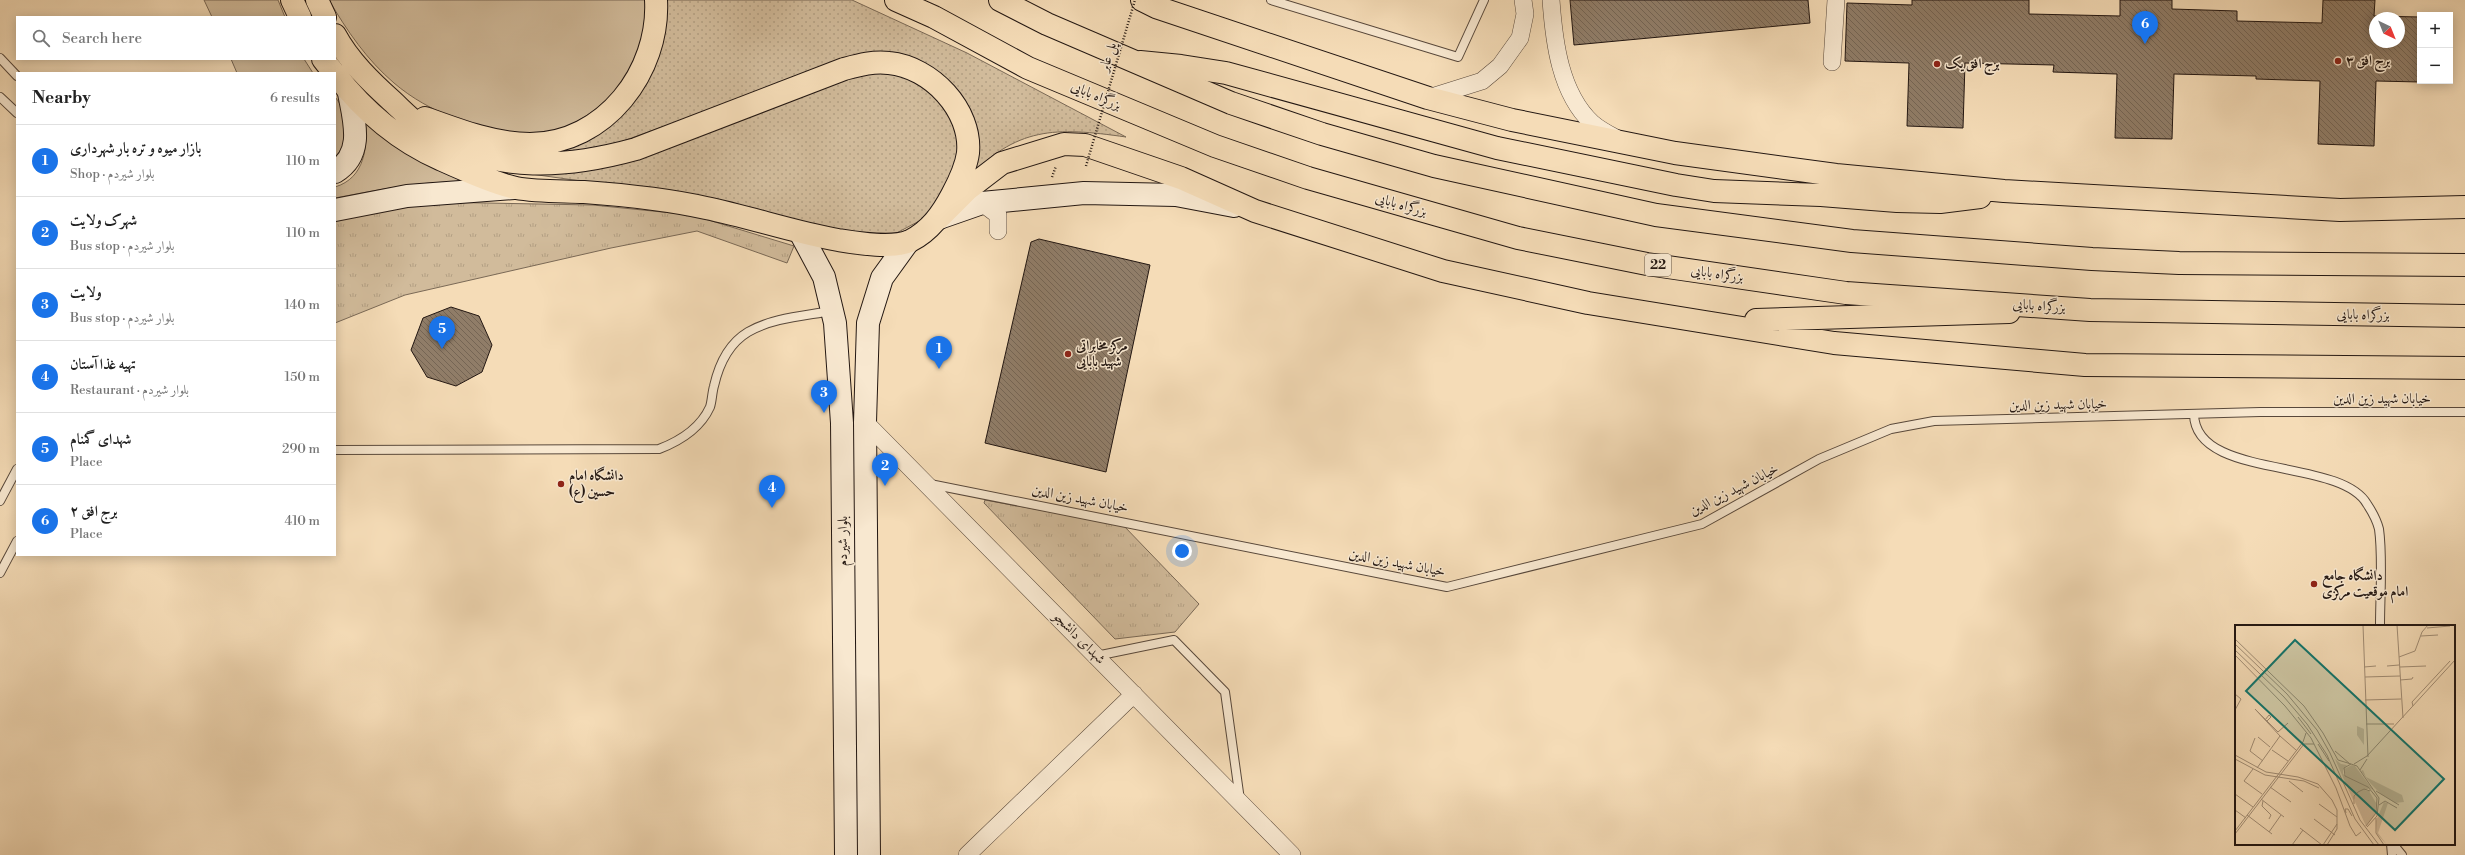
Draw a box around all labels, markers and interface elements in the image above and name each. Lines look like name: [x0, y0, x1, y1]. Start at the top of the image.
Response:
pin: 6: [2132, 11, 2158, 44]
north arrow: [2369, 12, 2405, 48]
map controls: [2417, 12, 2453, 84]
button: +: [2417, 12, 2453, 48]
search box: [16, 16, 336, 60]
icon: search: [30, 27, 52, 49]
text: Search here: [62, 29, 142, 48]
street label: پل عابر: [1094, 39, 1122, 76]
button: −: [2417, 48, 2453, 84]
place label: برج افق ۳: [2346, 52, 2391, 73]
place label: برج افق یک: [1945, 55, 2000, 76]
marker: برج افق ۳: [2333, 56, 2343, 66]
marker: برج افق یک: [1932, 59, 1942, 69]
street label: بزرگراه بابایی: [1068, 76, 1125, 115]
text: Nearby: [32, 87, 91, 109]
text: 6 results: [270, 90, 320, 106]
text: بازار میوه و تره بار شهرداری: [70, 139, 201, 158]
text: 1: [42, 153, 48, 169]
text: 110 m: [286, 153, 320, 169]
text: Shop · بلوار شیردم: [70, 166, 154, 182]
street label: بزرگراه بابایی: [1373, 188, 1430, 221]
text: شهرک ولایت: [70, 211, 137, 230]
text: 2: [41, 225, 49, 241]
text: 110 m: [286, 225, 320, 241]
text: Bus stop · بلوار شیردم: [70, 238, 174, 254]
road number: 22: [1645, 254, 1671, 276]
street label: بزرگراه بابایی: [1689, 260, 1745, 287]
text: ولایت: [70, 283, 102, 302]
street label: بزرگراه بابایی: [2012, 294, 2067, 317]
text: 3: [41, 297, 49, 313]
text: 140 m: [284, 297, 320, 313]
street label: بزرگراه بابایی: [2336, 305, 2390, 324]
text: Bus stop · بلوار شیردم: [70, 310, 174, 326]
pin: 5: [429, 316, 455, 349]
pin: 1: [926, 336, 952, 369]
place label: مرکز مخابراتی شهید بابایی: [1075, 337, 1128, 371]
marker: مرکز مخابراتی شهید بابایی: [1063, 349, 1073, 359]
text: تهیه غذا آستان: [70, 355, 136, 374]
text: 4: [41, 369, 49, 385]
text: 150 m: [285, 369, 320, 385]
pin: 3: [811, 380, 837, 413]
text: Restaurant · بلوار شیردم: [70, 382, 189, 398]
street label: خیابان شهید زین الدین: [2333, 390, 2431, 408]
street label: خیابان شهید زین الدین: [2009, 395, 2107, 415]
text: شهدای گمنام: [70, 430, 131, 449]
text: 5: [41, 441, 49, 457]
text: 290 m: [282, 441, 320, 457]
pin: 2: [872, 453, 898, 486]
text: Place: [70, 454, 102, 470]
street label: خیابان شهید زین الدین: [1686, 460, 1782, 520]
place label: دانشگاه امام حسین (ع): [569, 466, 624, 503]
pin: 4: [759, 475, 785, 508]
marker: دانشگاه امام حسین (ع): [556, 479, 566, 489]
street label: خیابان شهید زین الدین: [1030, 481, 1130, 517]
text: برج افق ۲: [70, 502, 118, 521]
text: 6: [41, 513, 49, 529]
text: 410 m: [284, 513, 320, 529]
street label: بلوار شیردم: [834, 515, 855, 566]
text: Place: [70, 526, 102, 542]
your location: [1172, 541, 1192, 561]
street label: خیابان شهید زین الدین: [1347, 545, 1447, 581]
place label: دانشگاه جامع امام موقعیت مرکزی: [2322, 566, 2408, 604]
marker: دانشگاه جامع امام موقعیت مرکزی: [2309, 579, 2319, 589]
street label: شهدای دانشجو: [1047, 606, 1109, 668]
inset map: [2235, 625, 2455, 845]

